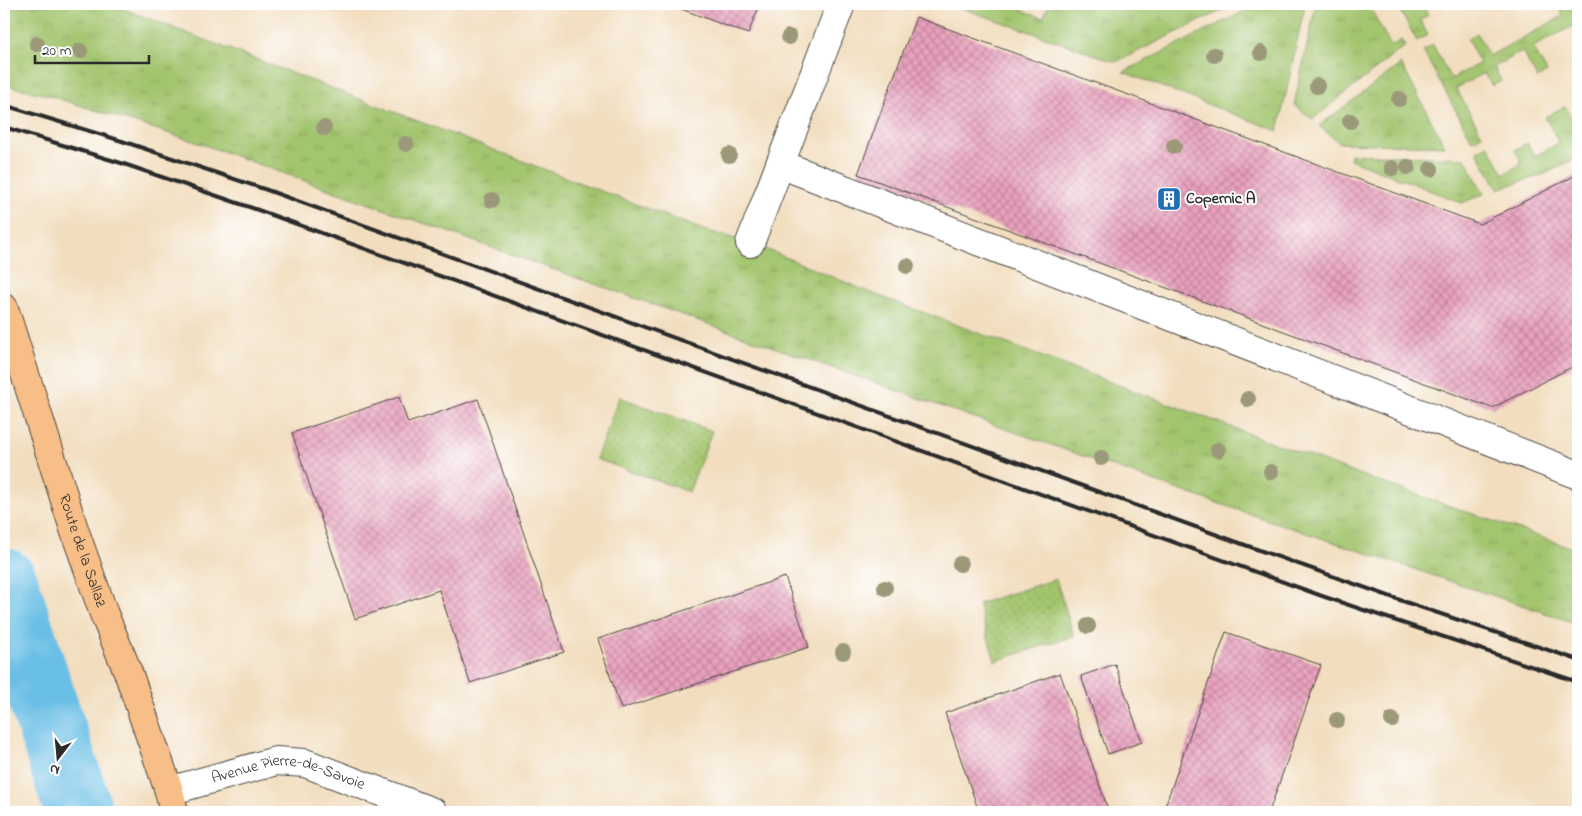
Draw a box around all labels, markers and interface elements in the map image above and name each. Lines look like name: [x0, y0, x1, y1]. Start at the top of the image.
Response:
scale bar: [35, 32, 149, 64]
text: 20 m: [42, 40, 72, 62]
building icon: Copernic A: [1156, 186, 1182, 212]
place label: Copernic A: [1186, 187, 1256, 211]
street label: Route de la Sallaz: [52, 491, 113, 611]
north arrow: [32, 734, 82, 784]
street label: Avenue Pierre-de-Savoie: [209, 749, 369, 797]
text: N: [47, 758, 62, 780]

